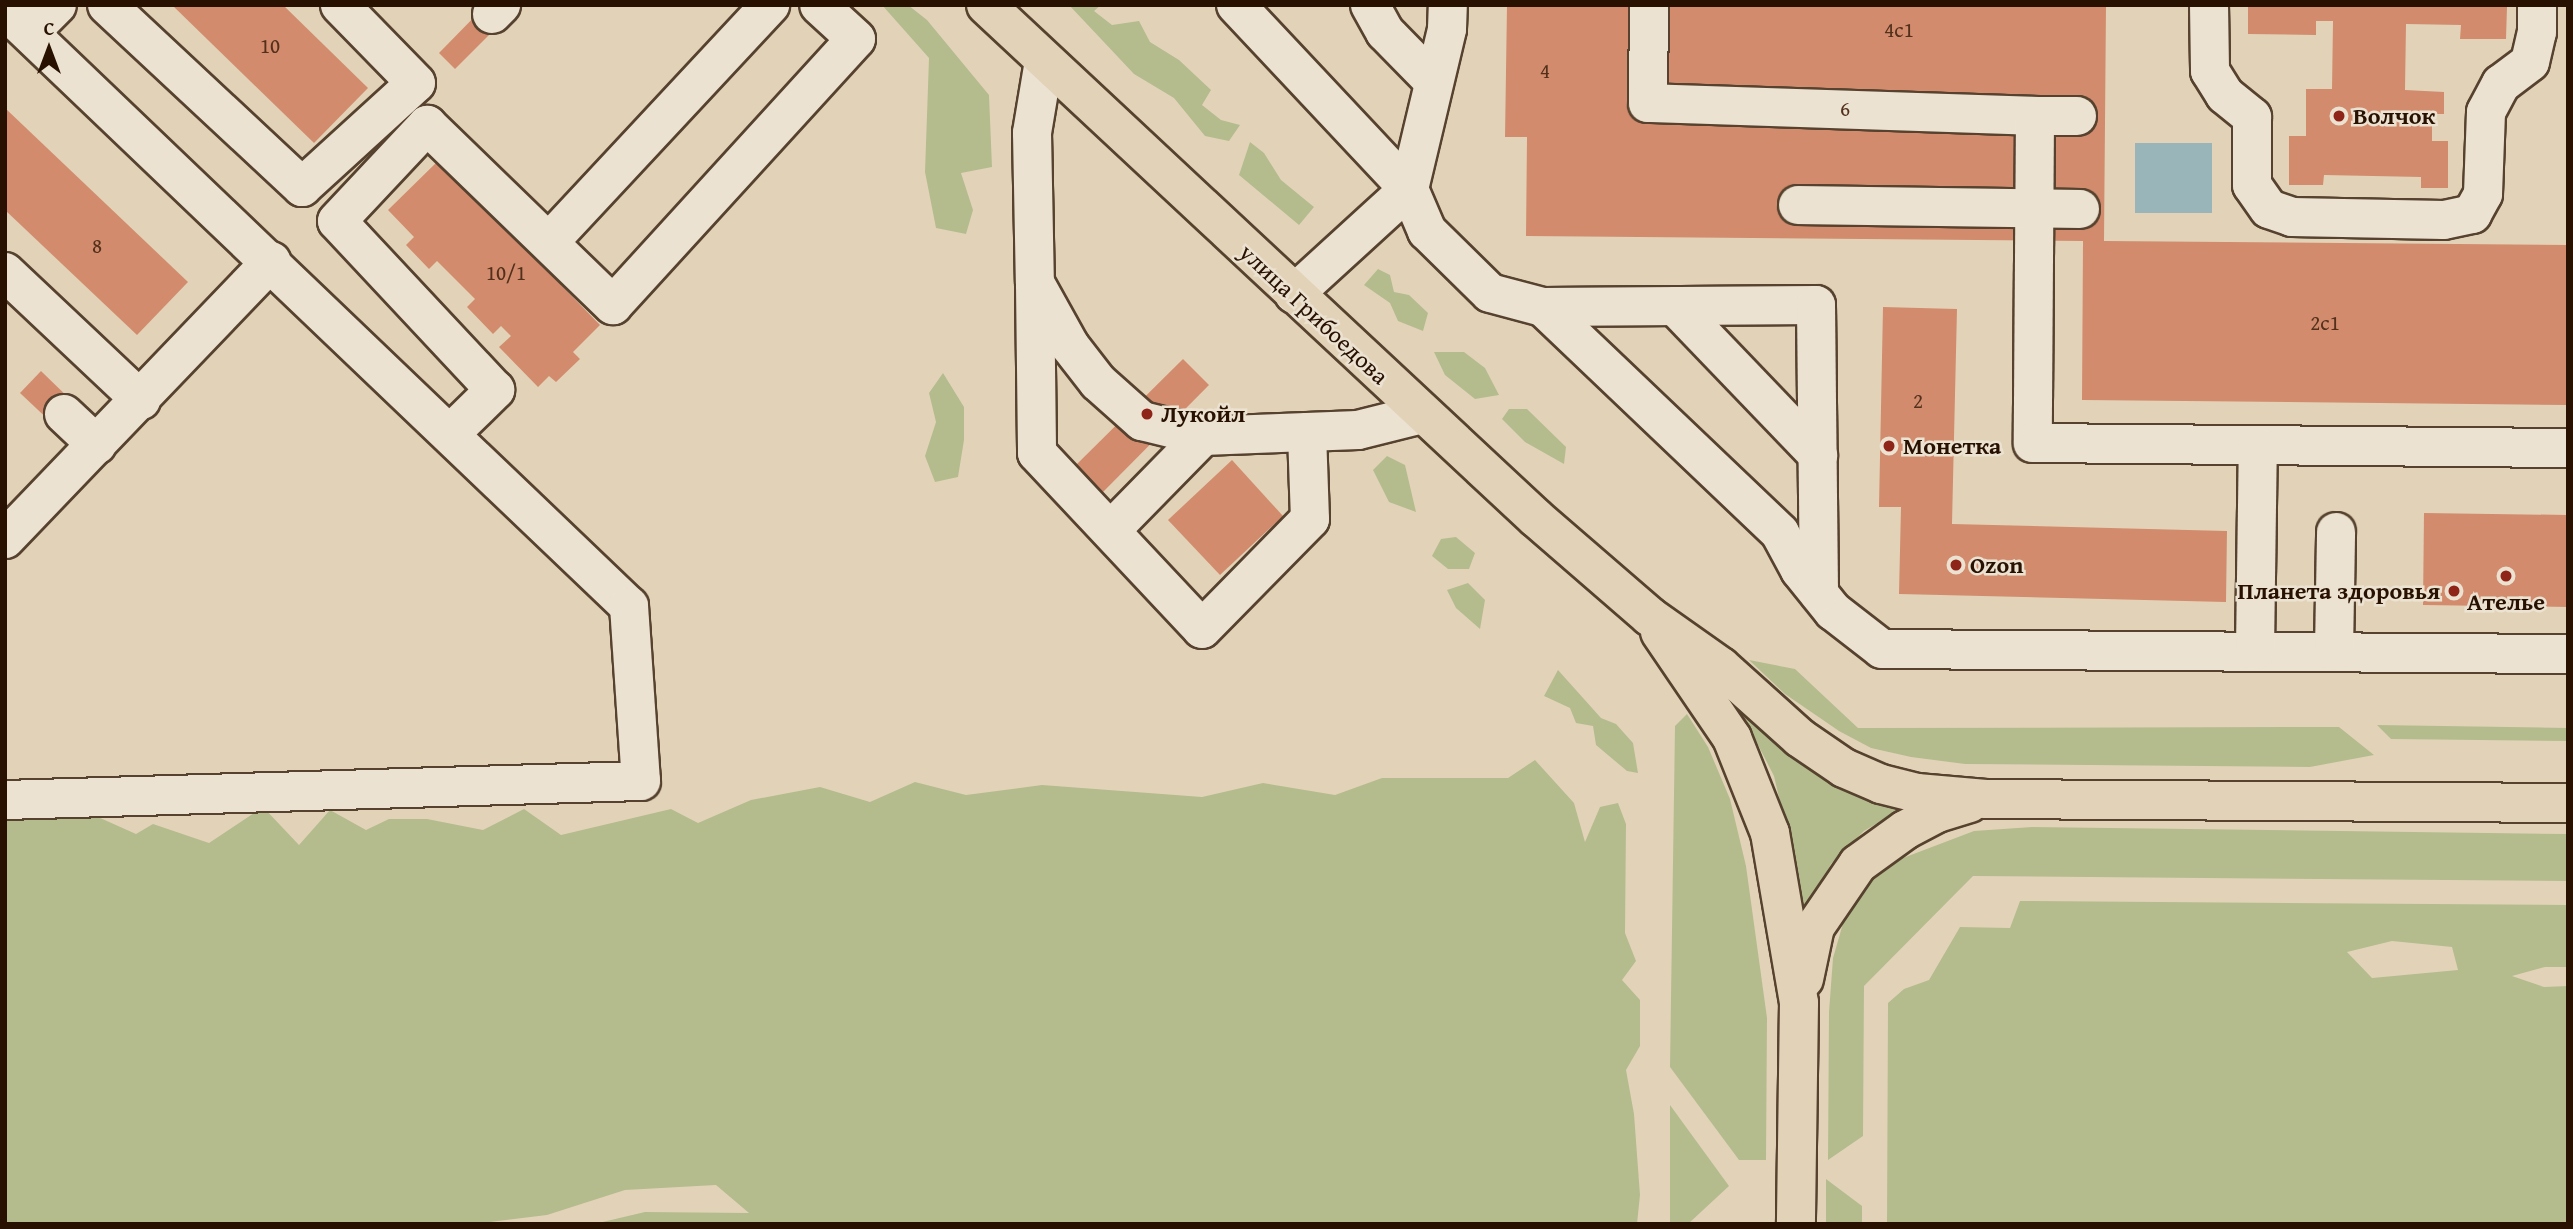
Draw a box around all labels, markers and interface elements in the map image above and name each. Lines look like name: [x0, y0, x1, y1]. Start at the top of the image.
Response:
north arrow: [14, 14, 84, 84]
text: С: [44, 14, 54, 42]
house number: 4с1: [1884, 17, 1914, 43]
house number: 10: [260, 33, 280, 59]
house number: 4: [1540, 58, 1550, 84]
house number: 6: [1840, 96, 1850, 122]
place label: Волчок: [2353, 102, 2435, 130]
marker: Волчок: [2331, 108, 2347, 124]
house number: 8: [92, 233, 102, 259]
street label: улица Грибоедова: [1234, 238, 1394, 390]
house number: 10/1: [486, 260, 526, 286]
house number: 2с1: [2310, 310, 2340, 336]
house number: 2: [1913, 388, 1923, 414]
place label: Лукойл: [1161, 400, 1245, 428]
marker: Лукойл: [1139, 406, 1155, 422]
place label: Монетка: [1903, 432, 2001, 460]
marker: Монетка: [1881, 438, 1897, 454]
place label: Ozon: [1970, 551, 2023, 579]
marker: Ozon: [1948, 557, 1964, 573]
marker: Ателье: [2498, 568, 2514, 584]
place label: Планета здоровья: [2238, 577, 2440, 605]
marker: Планета здоровья: [2446, 583, 2462, 599]
place label: Ателье: [2467, 588, 2545, 616]

